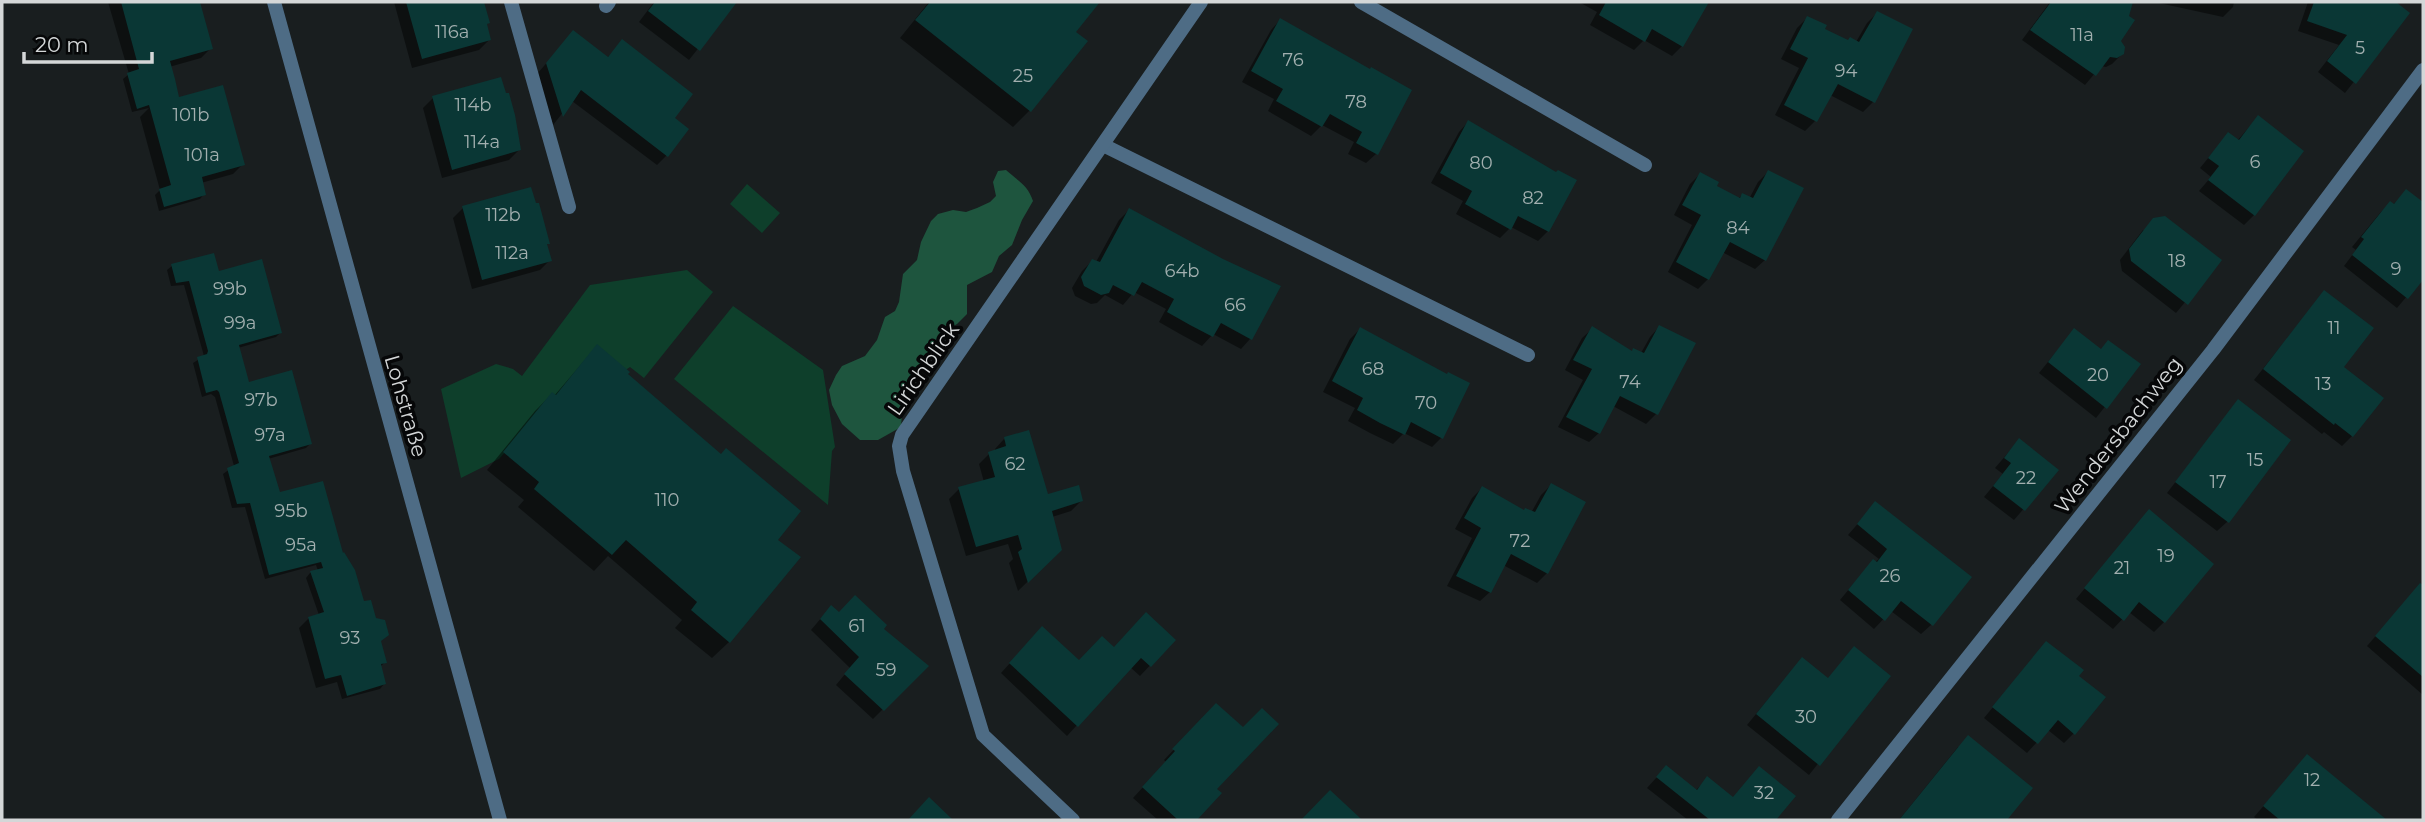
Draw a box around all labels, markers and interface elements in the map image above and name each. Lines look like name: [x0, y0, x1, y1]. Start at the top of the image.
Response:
scale bar: [24, 21, 152, 65]
house number: 116a: [435, 21, 469, 43]
house number: 11a: [2070, 24, 2094, 46]
text: 20 m: [35, 32, 89, 57]
house number: 5: [2355, 37, 2365, 59]
house number: 76: [1282, 49, 1304, 71]
house number: 94: [1835, 60, 1858, 82]
house number: 25: [1013, 65, 1033, 87]
house number: 78: [1345, 91, 1367, 113]
house number: 114b: [454, 94, 492, 116]
house number: 101b: [172, 104, 210, 126]
house number: 114a: [464, 131, 500, 153]
house number: 101a: [184, 144, 220, 166]
house number: 6: [2250, 151, 2261, 173]
house number: 80: [1469, 152, 1493, 174]
house number: 82: [1522, 187, 1544, 209]
house number: 112b: [485, 204, 521, 226]
house number: 84: [1726, 217, 1750, 239]
house number: 112a: [495, 242, 529, 264]
house number: 18: [2168, 250, 2186, 272]
house number: 9: [2391, 258, 2402, 280]
house number: 64b: [1164, 260, 1200, 282]
house number: 99b: [213, 278, 247, 300]
house number: 66: [1224, 294, 1246, 316]
house number: 99a: [224, 312, 256, 334]
street label: Lirichblick: [882, 317, 964, 420]
house number: 11: [2328, 317, 2341, 339]
street label: Lohstraße: [380, 352, 432, 460]
street label: Wendersbachweg: [2049, 352, 2187, 518]
house number: 68: [1362, 358, 1384, 380]
house number: 20: [2087, 364, 2109, 386]
house number: 74: [1619, 371, 1641, 393]
house number: 13: [2315, 373, 2331, 395]
house number: 97b: [244, 389, 278, 411]
house number: 70: [1415, 392, 1437, 414]
house number: 97a: [254, 424, 286, 446]
house number: 15: [2247, 449, 2263, 471]
house number: 62: [1004, 453, 1026, 475]
house number: 22: [2016, 467, 2036, 489]
house number: 17: [2209, 471, 2227, 493]
house number: 110: [655, 489, 679, 511]
house number: 95b: [274, 500, 308, 522]
house number: 72: [1510, 530, 1530, 552]
house number: 95a: [285, 534, 317, 556]
house number: 19: [2157, 545, 2175, 567]
house number: 21: [2114, 557, 2130, 579]
house number: 26: [1879, 565, 1901, 587]
house number: 61: [848, 615, 866, 637]
house number: 93: [340, 627, 360, 649]
house number: 59: [875, 659, 897, 681]
house number: 30: [1795, 706, 1817, 728]
house number: 12: [2304, 769, 2320, 791]
house number: 32: [1754, 782, 1774, 804]

